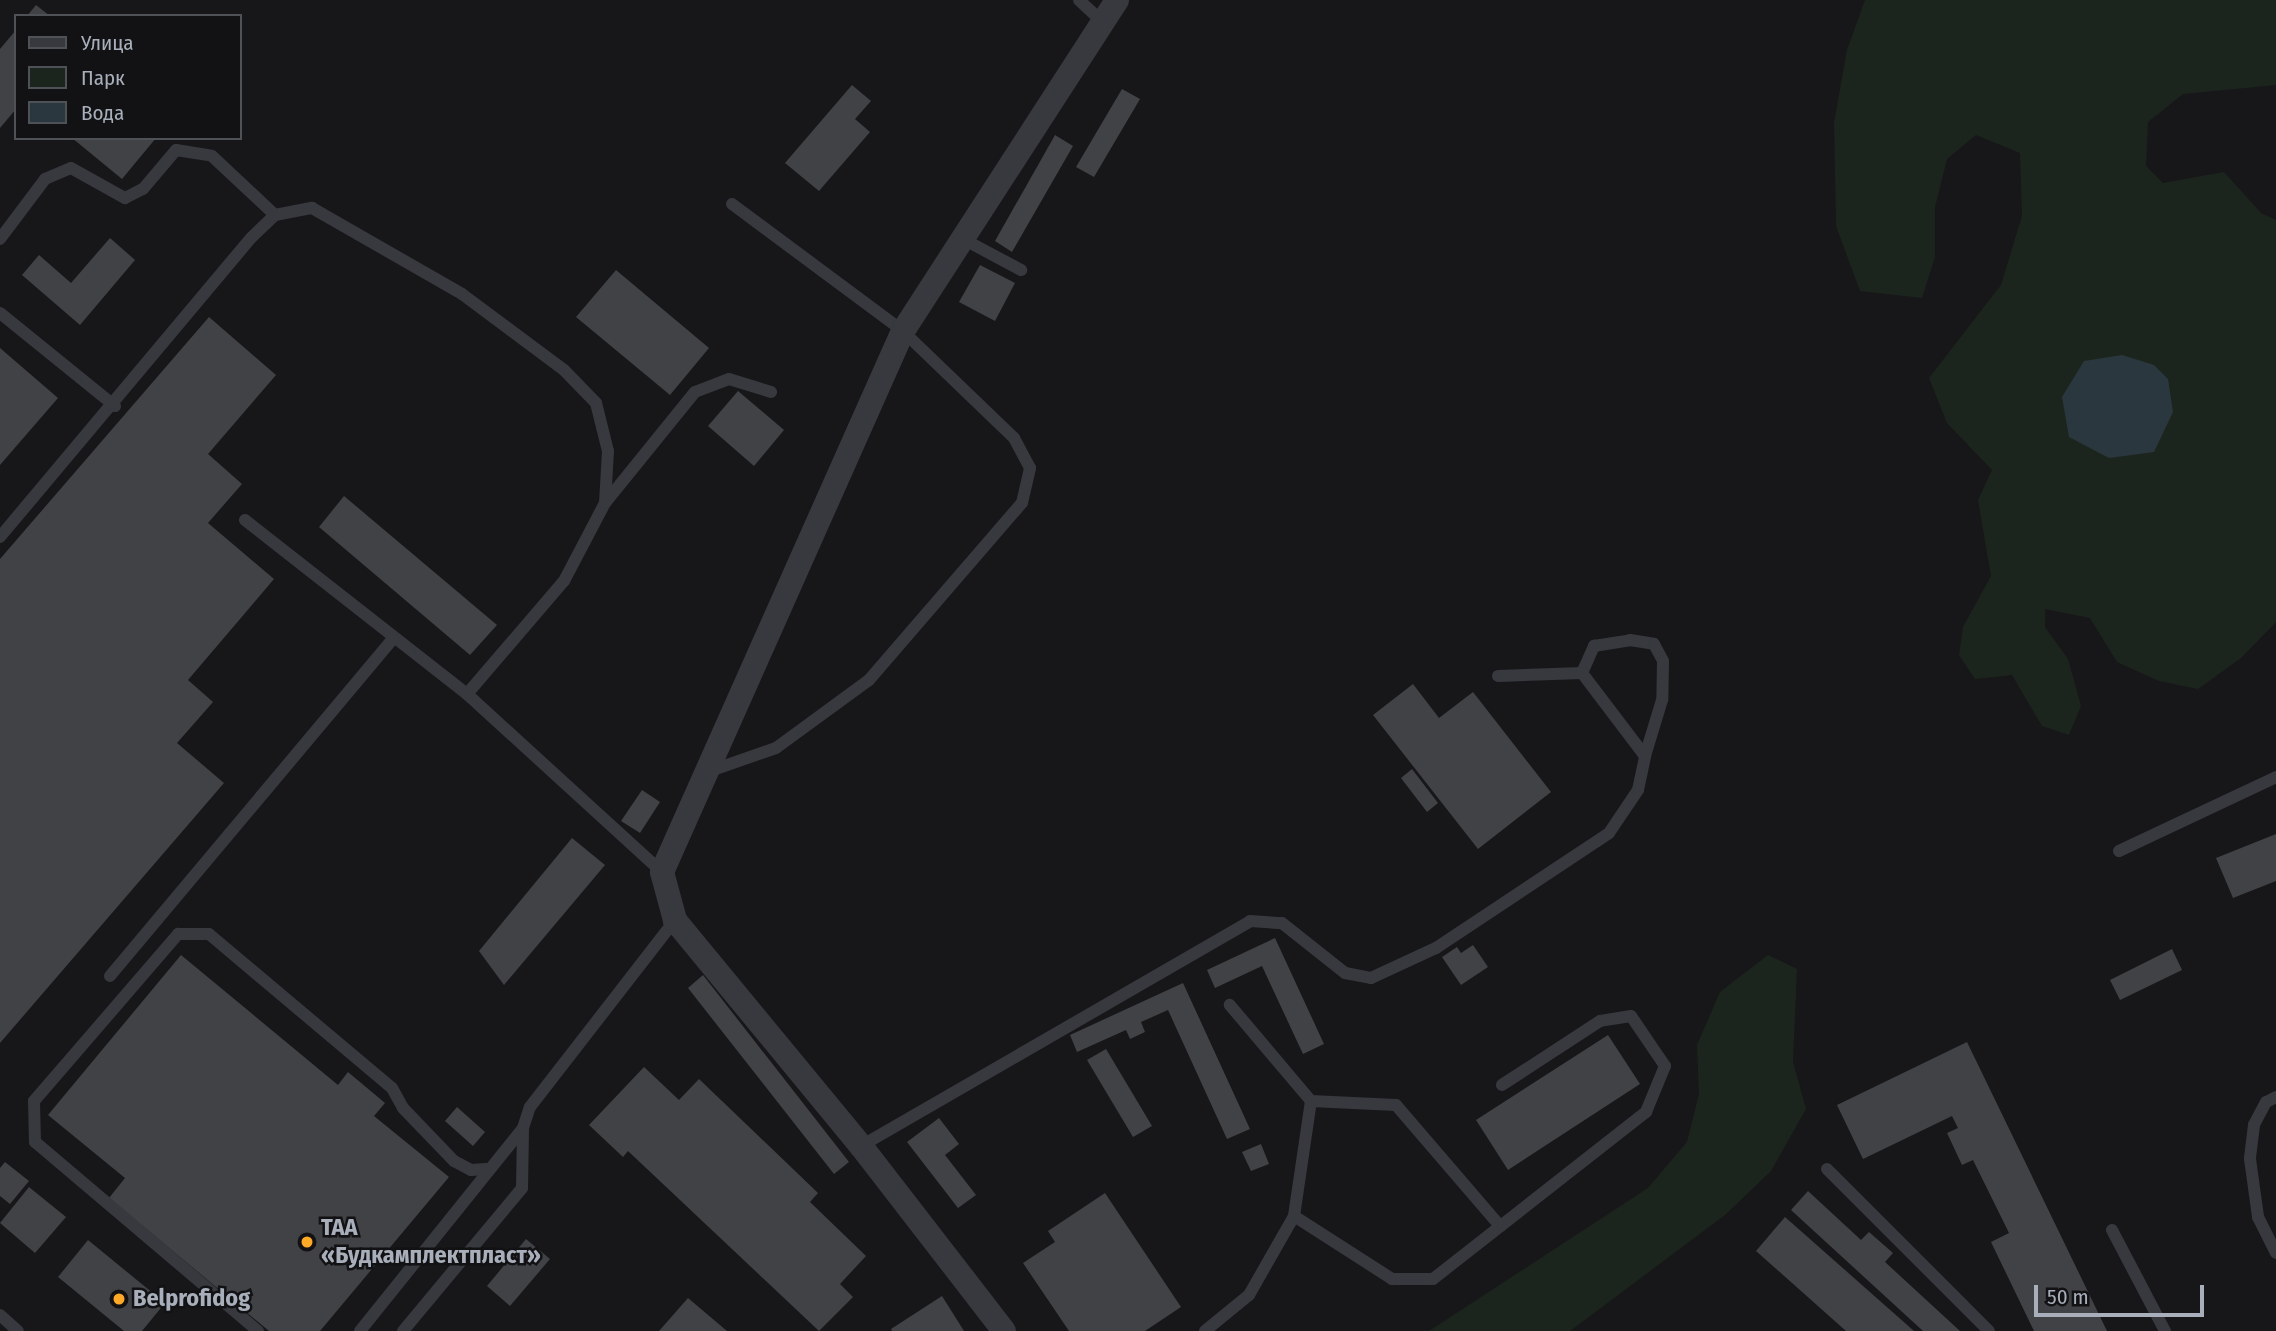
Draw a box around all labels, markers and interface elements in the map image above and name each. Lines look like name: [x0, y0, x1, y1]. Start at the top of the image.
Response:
legend: [14, 14, 242, 140]
text: Улица: [81, 30, 134, 56]
text: Парк: [81, 65, 125, 91]
text: Вода: [81, 100, 124, 126]
place label: ТАА «Будкамплектпласт»: [321, 1214, 541, 1270]
marker: ТАА «Будкамплектпласт»: [299, 1234, 315, 1250]
scale bar: [2038, 1272, 2208, 1316]
text: 50 m: [2047, 1284, 2089, 1310]
place label: Belprofidog: [133, 1285, 250, 1313]
marker: Belprofidog: [111, 1291, 127, 1307]

